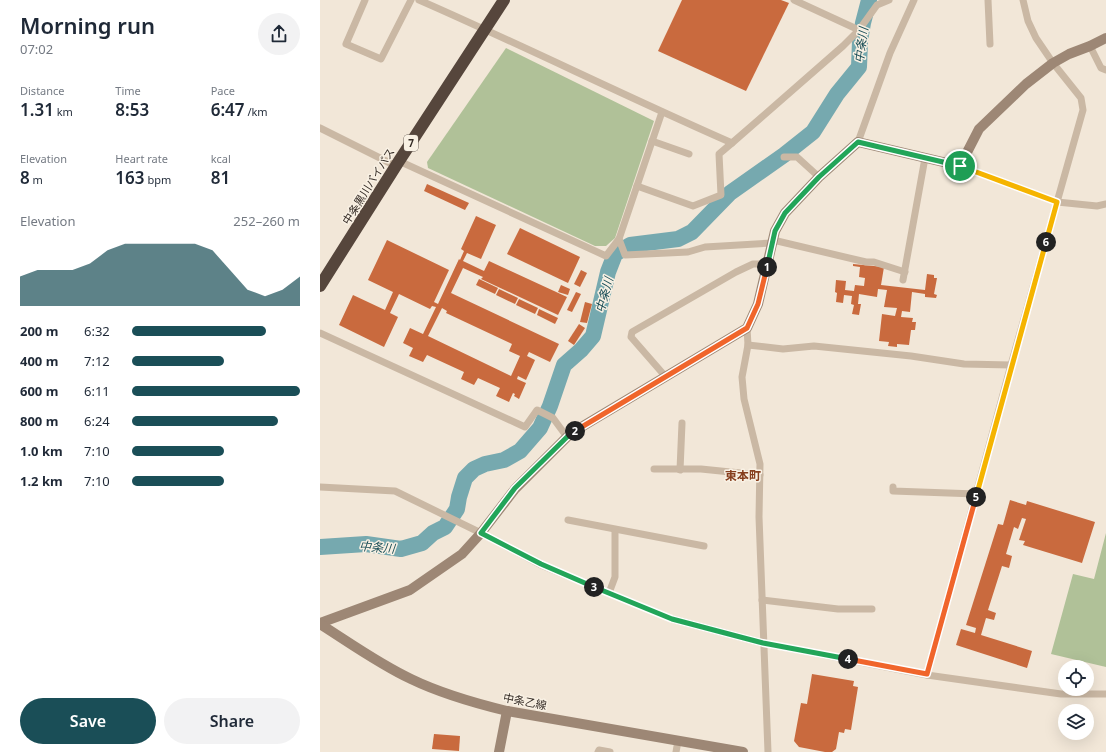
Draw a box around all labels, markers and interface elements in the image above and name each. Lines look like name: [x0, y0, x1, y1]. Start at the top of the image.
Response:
text: Morning run: [20, 10, 155, 40]
button: share: [258, 13, 300, 55]
water label: 中条川: [850, 24, 872, 64]
text: 07:02: [20, 40, 53, 58]
text: Distance: [20, 83, 65, 98]
text: Time: [115, 83, 141, 98]
text: Pace: [211, 83, 235, 98]
text: 1.31: [20, 98, 54, 121]
text: 8:53: [115, 98, 149, 121]
text: 6:47: [211, 98, 245, 121]
text: km: [54, 104, 73, 119]
text: /km: [245, 104, 268, 119]
road number: 7: [404, 135, 418, 151]
street label: 中条黒川バイパス: [338, 145, 398, 227]
pin: [943, 149, 977, 183]
text: Elevation: [20, 151, 67, 166]
text: Heart rate: [115, 151, 168, 166]
text: kcal: [211, 151, 231, 166]
icon: arrive: [949, 155, 971, 177]
text: 8: [20, 166, 30, 189]
text: 163: [115, 166, 145, 189]
text: 81: [211, 166, 230, 189]
text: m: [30, 172, 43, 187]
text: bpm: [145, 172, 171, 187]
text: Elevation: [20, 212, 76, 230]
text: 252–260 m: [233, 212, 300, 230]
pin: 6: [1036, 232, 1056, 252]
text: 6: [1043, 234, 1049, 249]
pin: 1: [757, 257, 777, 277]
text: 1: [764, 259, 770, 274]
water label: 中条川: [591, 273, 617, 315]
text: 200 m: [20, 322, 58, 340]
text: 6:32: [84, 322, 110, 340]
text: 400 m: [20, 352, 58, 370]
text: 7:12: [84, 352, 110, 370]
text: 600 m: [20, 382, 58, 400]
text: 6:11: [84, 382, 110, 400]
text: 800 m: [20, 412, 58, 430]
text: 6:24: [84, 412, 110, 430]
pin: 2: [565, 421, 585, 441]
text: 2: [572, 423, 578, 438]
text: 1.0 km: [20, 442, 63, 460]
text: 7:10: [84, 442, 110, 460]
district label: 東本町: [725, 467, 761, 484]
text: 1.2 km: [20, 472, 63, 490]
text: 7:10: [84, 472, 110, 490]
pin: 5: [966, 487, 986, 507]
text: 5: [973, 489, 979, 504]
water label: 中条川: [358, 537, 398, 557]
pin: 3: [584, 577, 604, 597]
text: 3: [591, 579, 597, 594]
pin: 4: [838, 649, 858, 669]
text: 4: [845, 651, 851, 666]
map controls: [1058, 660, 1094, 740]
button: locate: [1058, 660, 1094, 696]
street label: 中条乙線: [502, 689, 548, 713]
button: Save: [20, 698, 156, 744]
button: Share: [164, 698, 300, 744]
button: layers: [1058, 704, 1094, 740]

